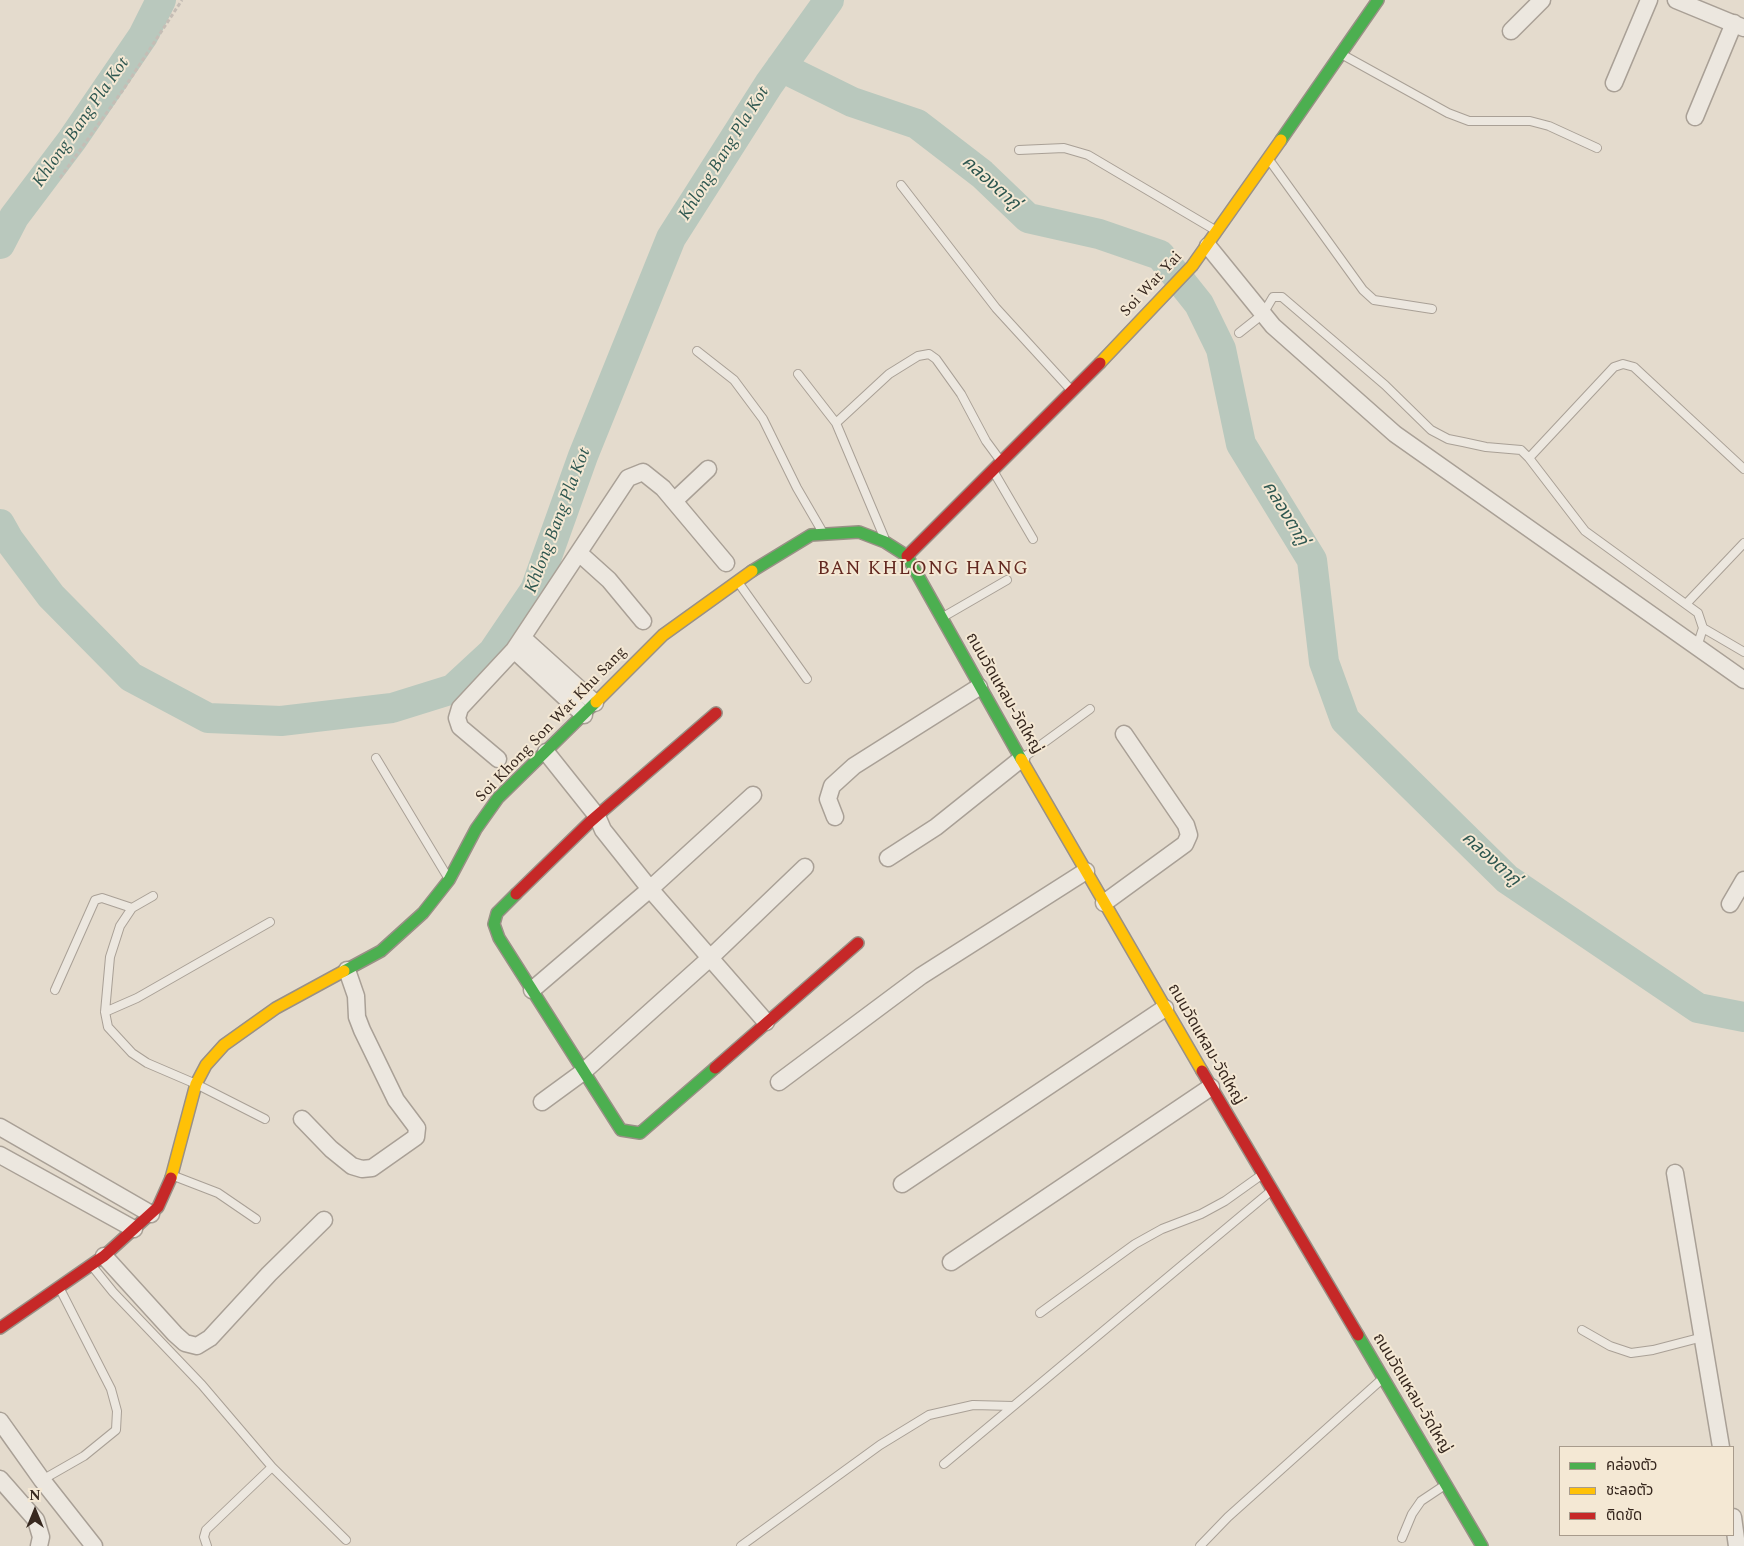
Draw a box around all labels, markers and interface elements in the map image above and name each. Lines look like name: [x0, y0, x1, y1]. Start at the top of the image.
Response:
water label: Khlong Bang Pla Kot: [29, 54, 135, 192]
water label: Khlong Bang Pla Kot: [675, 83, 775, 225]
water label: คลองตาภู่: [956, 152, 1024, 216]
street label: Soi Wat Yai: [1117, 248, 1187, 322]
water label: Khlong Bang Pla Kot: [521, 445, 597, 597]
water label: คลองตาภู่: [1256, 478, 1312, 550]
district label: BAN KHLONG HANG: [815, 559, 1031, 581]
street label: ถนนวัดแหลม-วัดใหญ่: [961, 630, 1045, 758]
street label: Soi Khong Son Wat Khu Sang: [472, 643, 632, 807]
water label: คลองตาภู่: [1456, 828, 1524, 892]
street label: ถนนวัดแหลม-วัดใหญ่: [1163, 981, 1247, 1109]
street label: ถนนวัดแหลม-วัดใหญ่: [1368, 1330, 1454, 1458]
legend: [1559, 1446, 1734, 1536]
text: คล่องตัว: [1606, 1454, 1657, 1477]
text: ชะลอตัว: [1606, 1479, 1653, 1502]
text: N: [29, 1485, 41, 1506]
north arrow: [10, 1486, 60, 1536]
text: ติดขัด: [1606, 1504, 1642, 1527]

